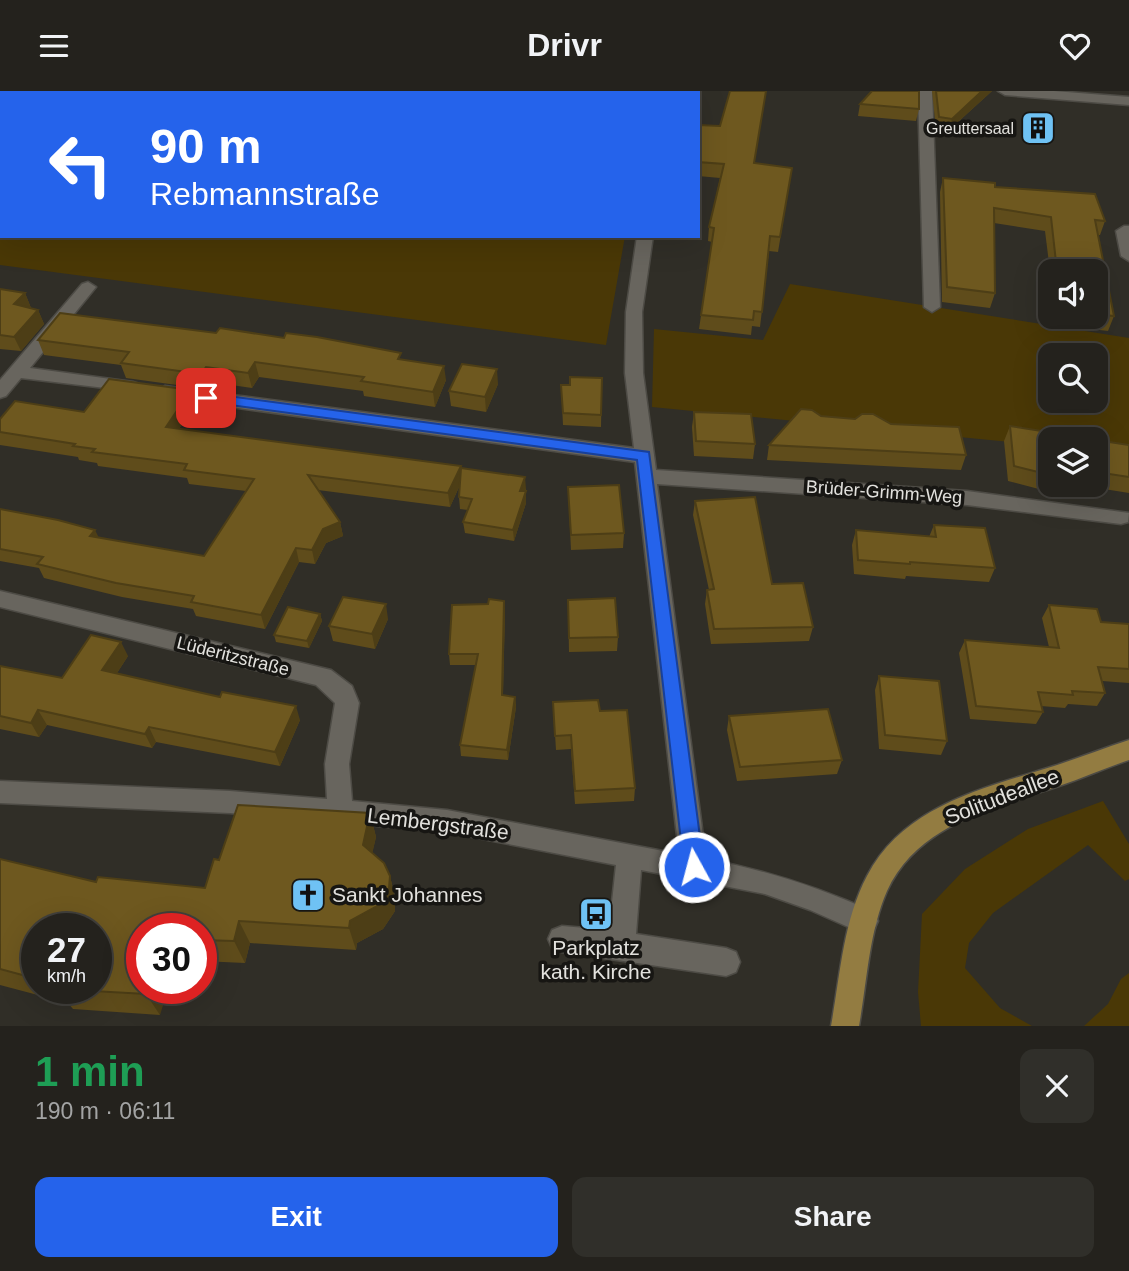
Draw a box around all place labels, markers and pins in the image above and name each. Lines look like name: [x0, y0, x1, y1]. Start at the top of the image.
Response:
building icon: Greuttersaal: [1019, 109, 1057, 147]
place label: Greuttersaal: [926, 120, 1014, 137]
pin: [176, 368, 236, 428]
church icon: Sankt Johannes: [289, 876, 327, 914]
place label: Sankt Johannes: [332, 883, 483, 906]
bus stop icon: Parkplatz kath. Kirche: [577, 895, 615, 933]
place label: Parkplatz kath. Kirche: [541, 936, 651, 983]

